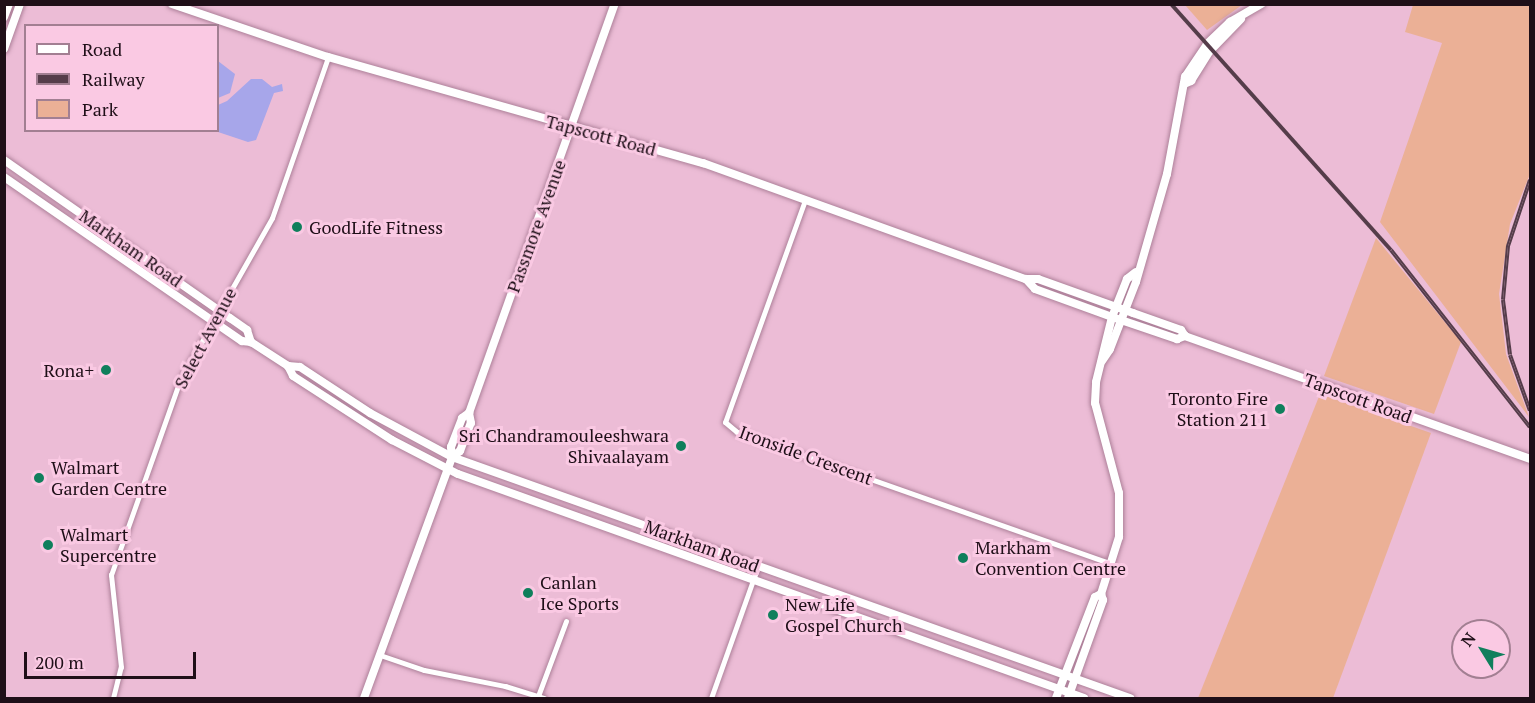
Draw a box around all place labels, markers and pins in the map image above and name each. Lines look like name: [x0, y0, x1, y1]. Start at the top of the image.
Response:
place label: GoodLife Fitness: [309, 216, 443, 238]
marker: GoodLife Fitness: [290, 220, 304, 234]
place label: Rona+: [44, 359, 94, 381]
marker: Rona+: [99, 363, 113, 377]
place label: Toronto Fire Station 211: [1168, 388, 1268, 430]
marker: Toronto Fire Station 211: [1273, 402, 1287, 416]
place label: Sri Chandramouleeshwara Shivaalayam: [459, 425, 669, 468]
marker: Sri Chandramouleeshwara Shivaalayam: [674, 439, 688, 453]
place label: Walmart Garden Centre: [51, 457, 167, 500]
marker: Walmart Garden Centre: [32, 471, 46, 485]
place label: Walmart Supercentre: [60, 524, 157, 566]
place label: Markham Convention Centre: [975, 537, 1126, 580]
marker: Walmart Supercentre: [41, 538, 55, 552]
marker: Markham Convention Centre: [956, 551, 970, 565]
place label: Canlan Ice Sports: [540, 572, 619, 614]
marker: Canlan Ice Sports: [521, 586, 535, 600]
place label: New Life Gospel Church: [785, 594, 903, 636]
marker: New Life Gospel Church: [766, 608, 780, 622]

